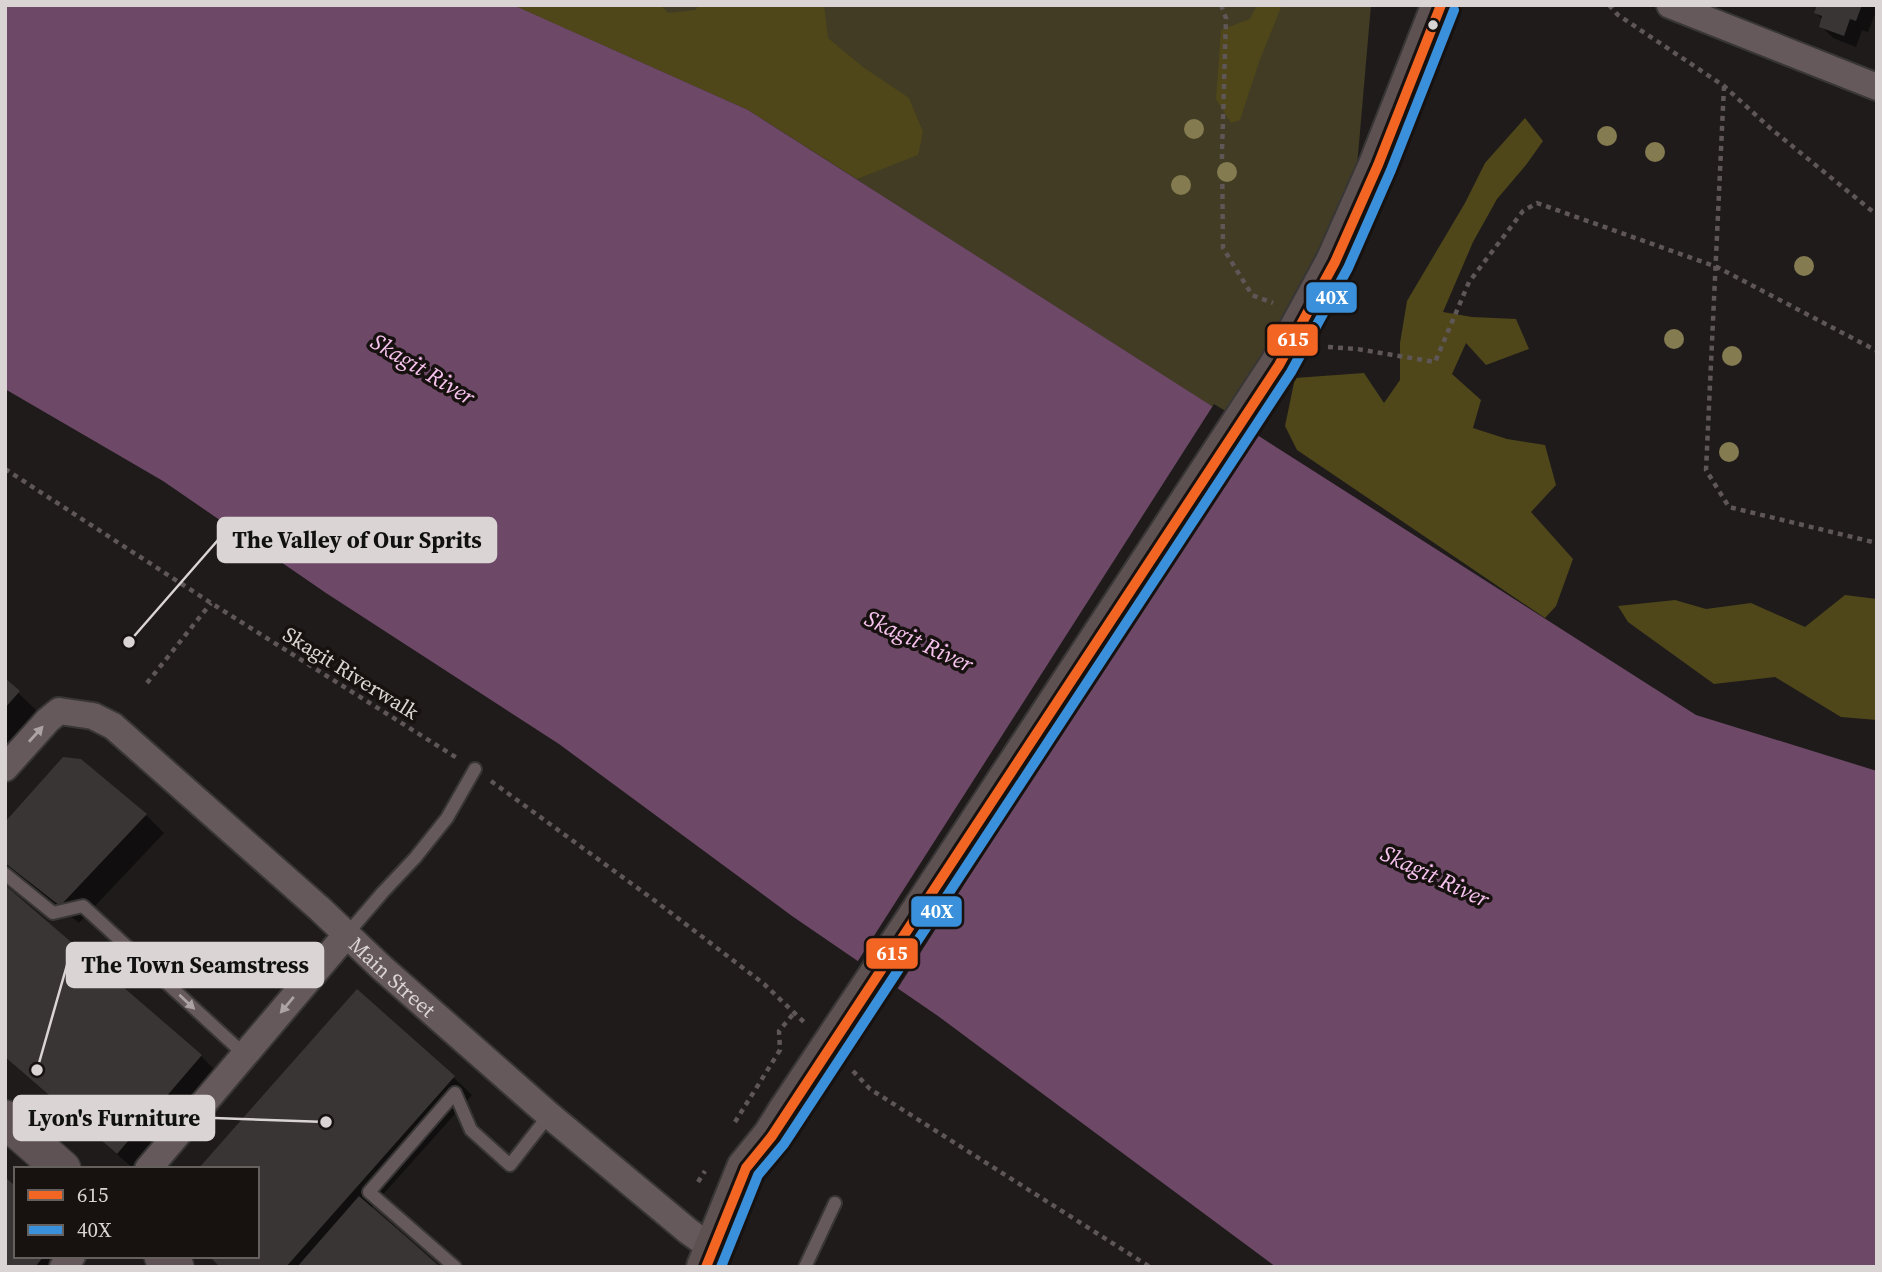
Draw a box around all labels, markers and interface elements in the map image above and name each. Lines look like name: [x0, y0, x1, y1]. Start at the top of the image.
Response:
unlabelled marker: [1426, 18, 1440, 32]
line badge: 40X: [1305, 281, 1358, 314]
text: 40X: [1315, 284, 1349, 310]
line badge: 615: [1266, 323, 1319, 357]
water label: Skagit River: [365, 325, 482, 413]
text: 615: [1278, 326, 1308, 352]
callout: The Valley of Our Sprits: [218, 518, 496, 562]
text: The Valley of Our Sprits: [232, 524, 482, 556]
water label: Skagit River: [860, 602, 979, 680]
street label: Skagit Riverwalk: [278, 620, 425, 727]
one-way arrow: [28, 725, 44, 743]
water label: Skagit River: [1376, 837, 1495, 915]
line badge: 40X: [910, 895, 963, 928]
text: 40X: [920, 898, 954, 924]
street label: Main Street: [343, 930, 442, 1024]
line badge: 615: [865, 937, 919, 970]
text: 615: [877, 940, 907, 966]
callout: The Town Seamstress: [67, 943, 323, 987]
text: The Town Seamstress: [81, 949, 309, 981]
one-way arrow: [178, 994, 196, 1010]
one-way arrow: [279, 996, 295, 1014]
callout: Lyon's Furniture: [14, 1096, 214, 1140]
text: Lyon's Furniture: [28, 1102, 200, 1134]
legend: [14, 1167, 259, 1258]
text: 615: [77, 1180, 109, 1209]
text: 40X: [77, 1215, 112, 1244]

